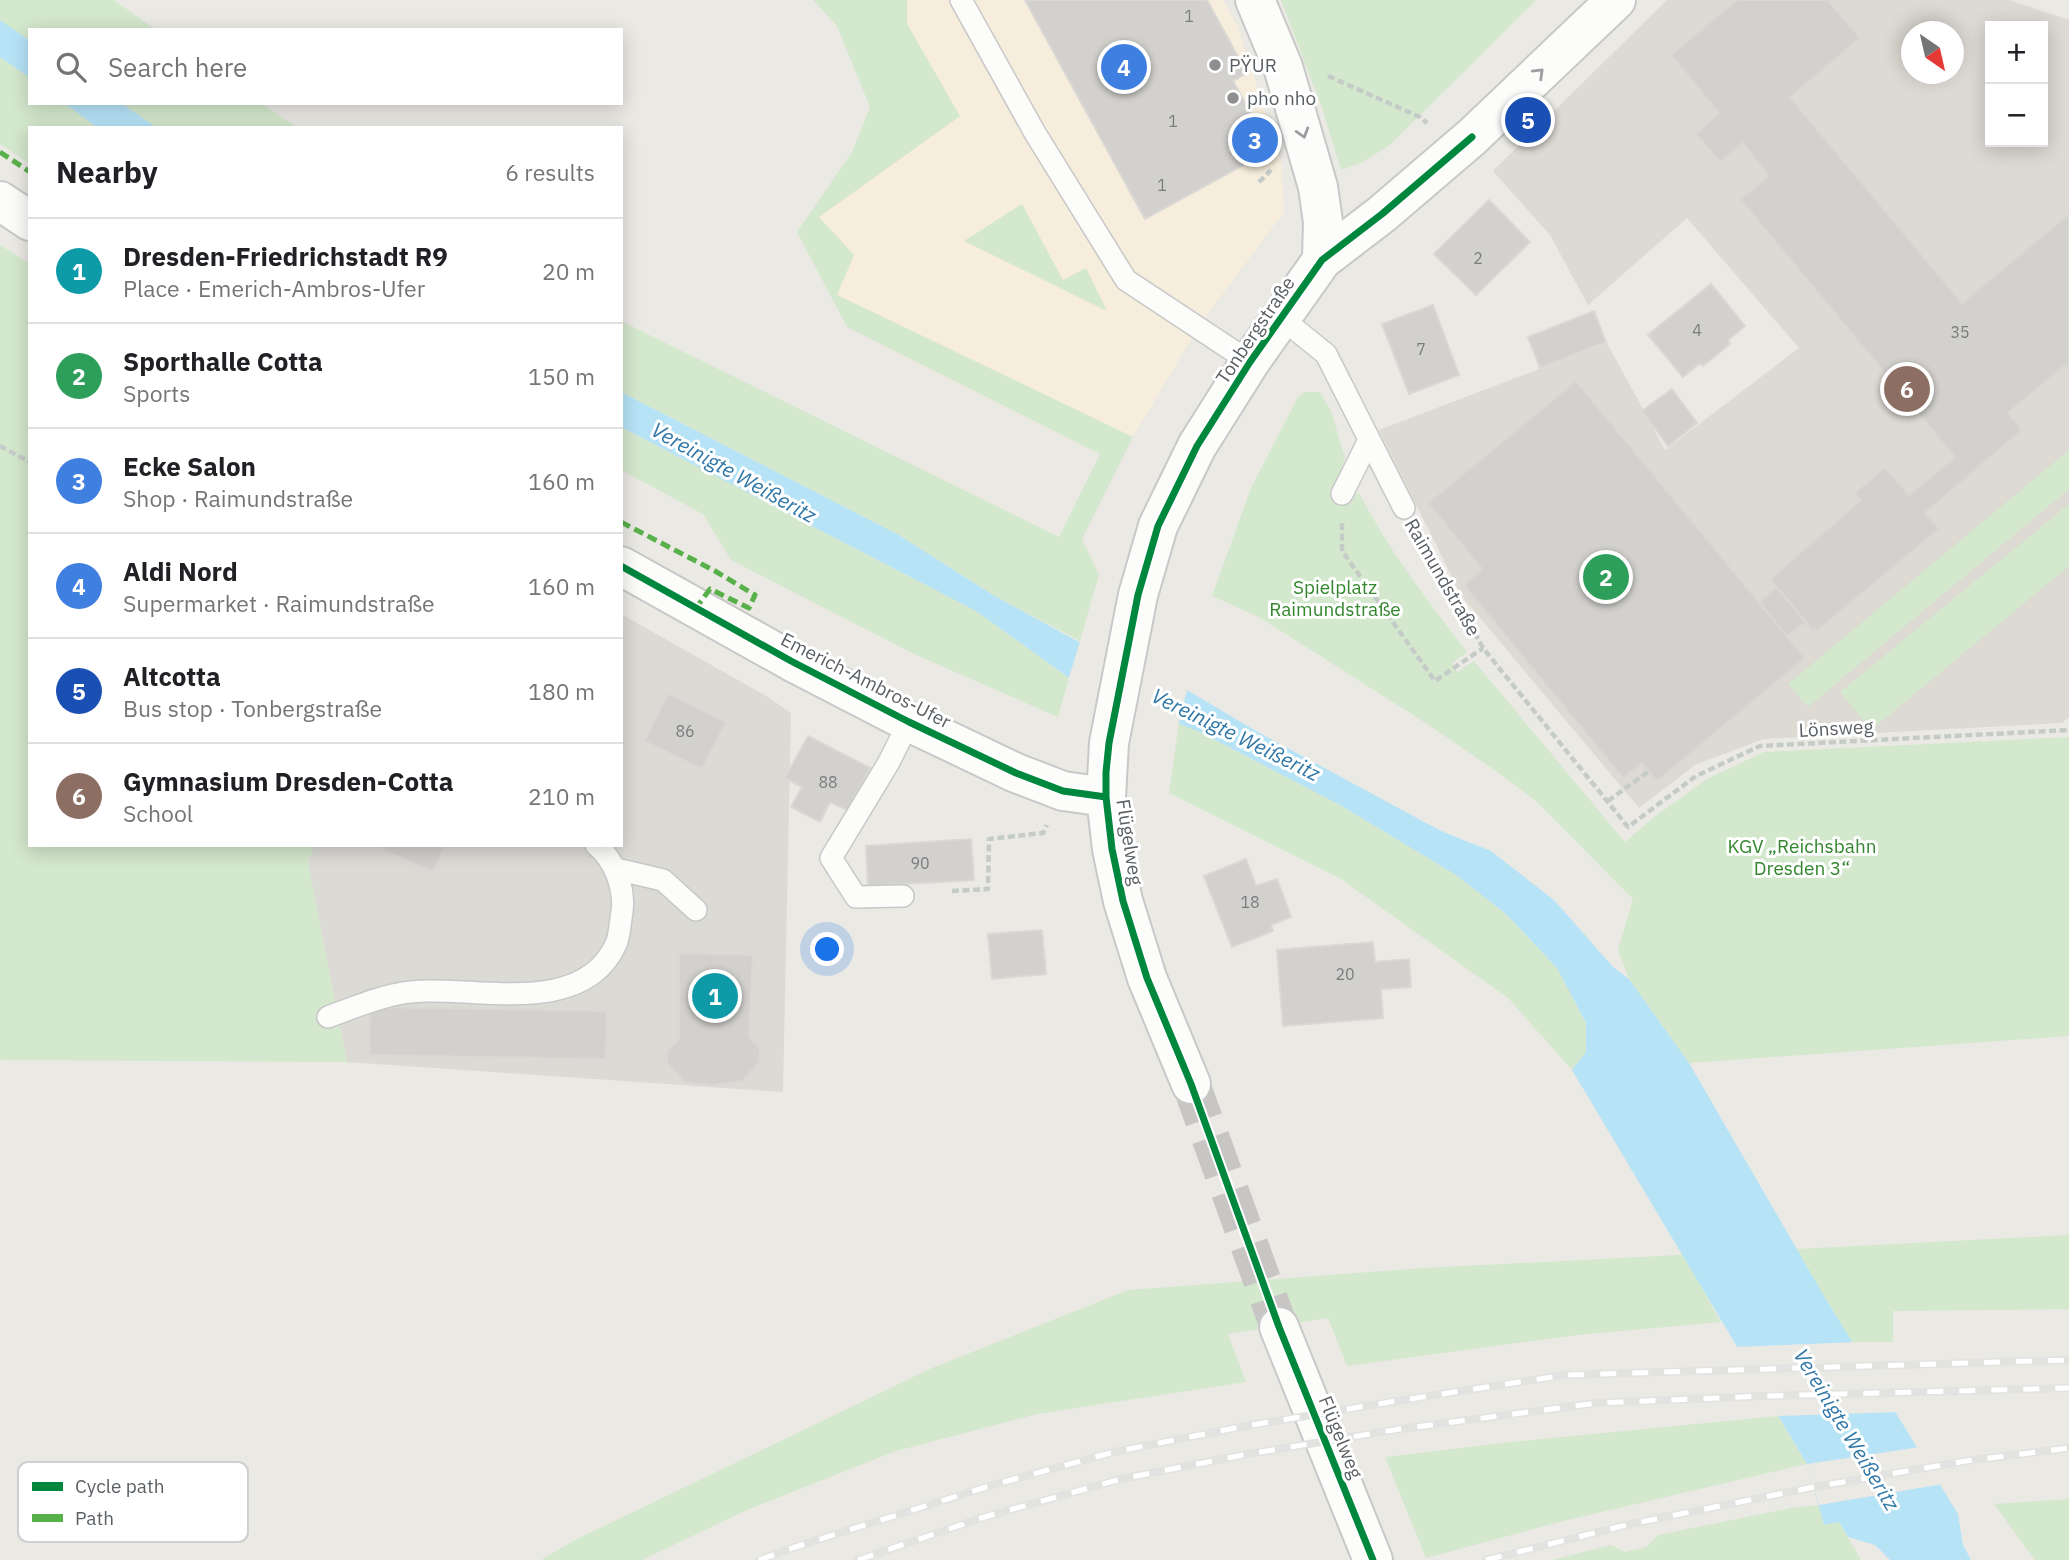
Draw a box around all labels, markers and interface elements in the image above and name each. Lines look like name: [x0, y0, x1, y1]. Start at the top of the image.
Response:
house number: 1: [1184, 6, 1194, 26]
north arrow: [1901, 21, 1964, 84]
map controls: [1985, 21, 2048, 147]
button: +: [1985, 21, 2048, 84]
search box: [28, 28, 623, 105]
pin: 4: [1101, 41, 1147, 93]
icon: search: [52, 48, 90, 86]
text: Search here: [108, 50, 247, 84]
place label: PŸUR: [1229, 53, 1277, 77]
marker: PŸUR: [1207, 57, 1223, 73]
one-way arrow: [1531, 69, 1544, 82]
button: −: [1985, 84, 2048, 147]
place label: pho nho: [1247, 86, 1316, 110]
marker: pho nho: [1225, 90, 1241, 106]
pin: 5: [1505, 94, 1551, 146]
house number: 1: [1168, 111, 1178, 131]
pin: 3: [1232, 114, 1278, 166]
one-way arrow: [1294, 127, 1309, 139]
text: Nearby: [56, 152, 158, 191]
text: 6 results: [505, 157, 595, 187]
house number: 1: [1157, 175, 1167, 195]
text: Dresden-Friedrichstadt R9: [123, 239, 448, 273]
house number: 2: [1473, 248, 1483, 268]
text: 1: [72, 256, 86, 286]
text: 20 m: [542, 256, 595, 286]
street label: Tonbergstraße: [1210, 272, 1300, 388]
text: Place · Emerich-Ambros-Ufer: [123, 273, 425, 303]
house number: 4: [1692, 320, 1702, 340]
house number: 35: [1950, 322, 1970, 342]
house number: 7: [1416, 339, 1426, 359]
text: Sporthalle Cotta: [123, 344, 323, 378]
text: 2: [72, 361, 86, 391]
text: 150 m: [528, 361, 595, 391]
pin: 6: [1884, 363, 1930, 415]
text: Sports: [123, 378, 190, 408]
water label: Vereinigte Weißeritz: [647, 415, 822, 529]
text: Ecke Salon: [123, 449, 256, 483]
text: 3: [72, 466, 86, 496]
text: 160 m: [528, 466, 595, 496]
text: Shop · Raimundstraße: [123, 483, 353, 513]
street label: Raimundstraße: [1400, 514, 1486, 640]
pin: 2: [1583, 551, 1629, 603]
text: Aldi Nord: [123, 554, 238, 588]
text: 4: [72, 571, 86, 601]
text: 160 m: [528, 571, 595, 601]
park label: Spielplatz Raimundstraße: [1269, 575, 1401, 621]
text: Supermarket · Raimundstraße: [123, 588, 435, 618]
street label: Emerich-Ambros-Ufer: [777, 627, 955, 733]
text: Altcotta: [123, 659, 221, 693]
text: 5: [72, 676, 86, 706]
text: 180 m: [528, 676, 595, 706]
water label: Vereinigte Weißeritz: [1147, 681, 1325, 787]
text: Bus stop · Tonbergstraße: [123, 693, 382, 723]
street label: Lönsweg: [1798, 714, 1874, 742]
house number: 86: [675, 721, 695, 741]
text: Gymnasium Dresden-Cotta: [123, 764, 454, 798]
house number: 88: [818, 772, 838, 792]
text: 6: [72, 781, 86, 811]
text: 210 m: [528, 781, 595, 811]
street label: Flügelweg: [1111, 797, 1149, 887]
text: School: [123, 798, 193, 828]
park label: KGV „Reichsbahn Dresden 3“: [1728, 834, 1876, 880]
house number: 90: [910, 853, 930, 873]
house number: 18: [1240, 892, 1260, 912]
your location: [810, 932, 844, 966]
house number: 20: [1335, 964, 1355, 984]
pin: 1: [692, 970, 738, 1022]
water label: Vereinigte Weißeritz: [1788, 1343, 1907, 1516]
street label: Flügelweg: [1314, 1392, 1368, 1482]
legend: [18, 1462, 248, 1542]
text: Cycle path: [75, 1474, 164, 1498]
text: Path: [75, 1506, 114, 1530]

